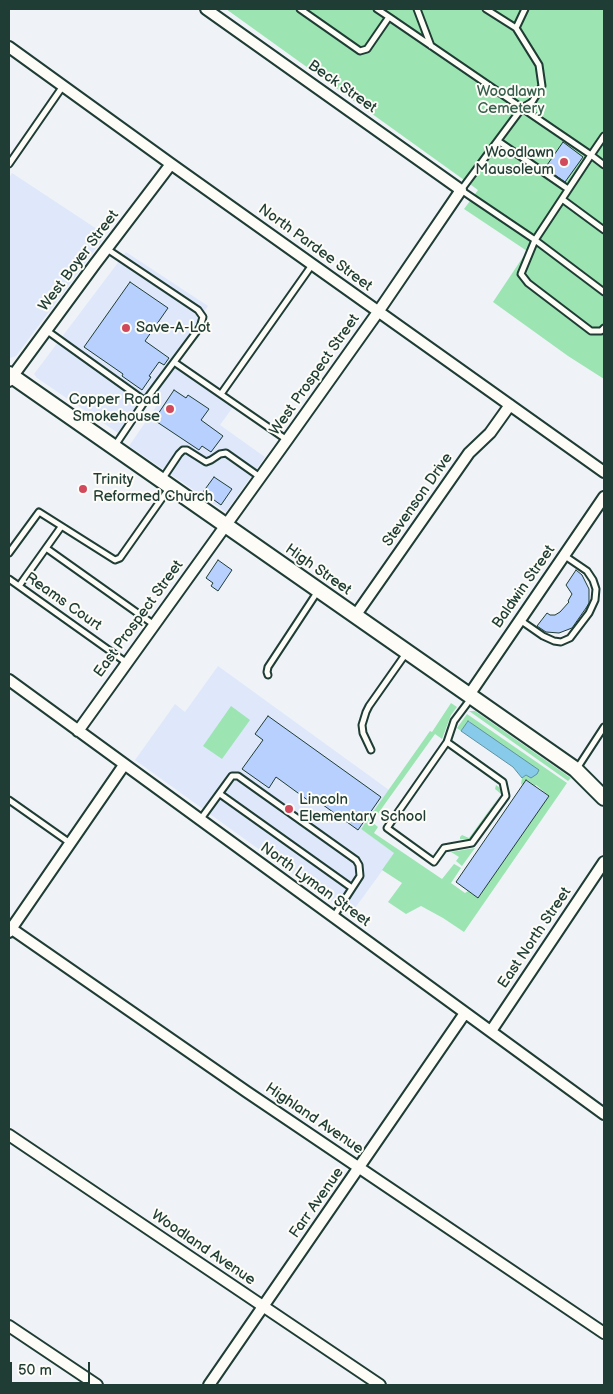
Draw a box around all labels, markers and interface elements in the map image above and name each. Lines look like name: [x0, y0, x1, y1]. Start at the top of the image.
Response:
street label: Beck Street: [304, 57, 380, 117]
park label: Woodlawn Cemetery: [477, 83, 545, 118]
place label: Woodlawn Mausoleum: [475, 144, 554, 179]
marker: Woodlawn Mausoleum: [558, 156, 570, 168]
street label: North Pardee Street: [255, 201, 375, 295]
street label: West Boyer Street: [35, 207, 123, 315]
street label: West Prospect Street: [266, 311, 364, 439]
place label: Save-A-Lot: [136, 319, 211, 337]
marker: Save-A-Lot: [120, 322, 132, 334]
place label: Copper Road Smokehouse: [69, 391, 160, 426]
marker: Copper Road Smokehouse: [164, 403, 176, 415]
street label: Stevenson Drive: [379, 450, 457, 550]
place label: Trinity Reformed Church: [93, 471, 213, 506]
marker: Trinity Reformed Church: [77, 483, 89, 495]
street label: High Street: [281, 541, 355, 599]
street label: Baldwin Street: [489, 542, 559, 632]
street label: East Prospect Street: [90, 557, 188, 681]
street label: Reams Court: [21, 569, 105, 635]
place label: Lincoln Elementary School: [299, 791, 426, 826]
marker: Lincoln Elementary School: [283, 803, 295, 815]
street label: North Lyman Street: [256, 839, 374, 931]
street label: East North Street: [495, 884, 575, 992]
street label: Highland Avenue: [261, 1079, 367, 1159]
street label: Farr Avenue: [286, 1164, 348, 1242]
street label: Woodland Avenue: [148, 1207, 258, 1289]
scale bar: [12, 1352, 92, 1384]
text: 50 m: [18, 1361, 52, 1380]

